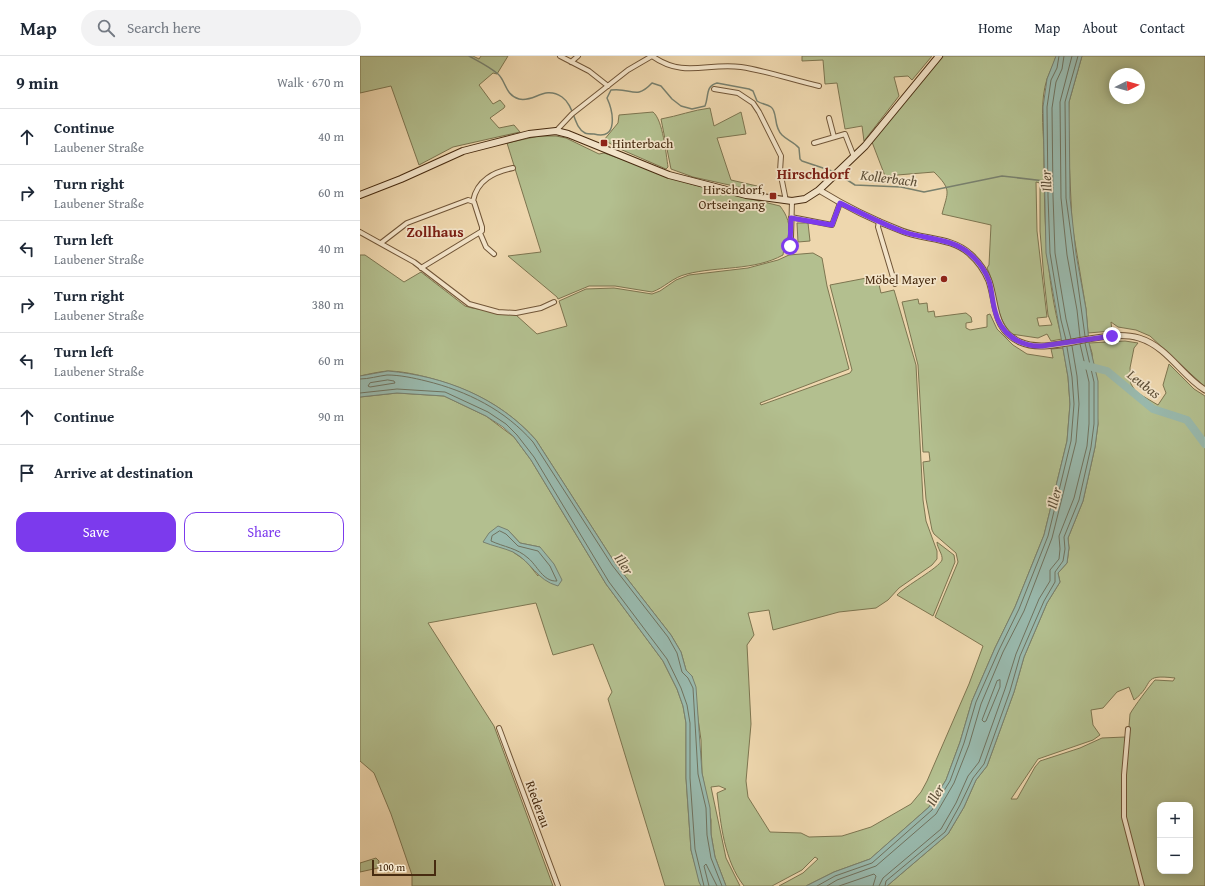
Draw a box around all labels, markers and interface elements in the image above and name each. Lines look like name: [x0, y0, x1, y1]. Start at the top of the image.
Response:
search box: [81, 10, 361, 46]
text: Map: [20, 14, 57, 42]
icon: search: [95, 17, 117, 39]
text: Search here: [127, 17, 201, 38]
text: Home: [978, 18, 1013, 38]
text: Map: [1035, 18, 1060, 38]
text: About: [1082, 18, 1118, 38]
text: Contact: [1140, 18, 1185, 38]
north arrow: [1109, 68, 1145, 104]
text: 9 min: [16, 70, 58, 95]
text: Walk · 670 m: [277, 73, 344, 92]
text: Continue: [54, 117, 115, 138]
icon: ahead: [16, 126, 38, 148]
text: 40 m: [318, 127, 344, 146]
place label: Hinterbach: [612, 134, 674, 153]
text: Laubener Straße: [54, 138, 144, 157]
marker: Hinterbach: [599, 138, 609, 148]
district label: Hirschdorf: [777, 163, 851, 184]
water label: Kollerbach: [858, 164, 919, 191]
water label: Iller: [1035, 169, 1057, 192]
text: Turn right: [54, 173, 125, 194]
place label: Hirschdorf, Ortseingang: [699, 180, 766, 214]
icon: right: [16, 182, 38, 204]
text: 60 m: [318, 183, 344, 202]
marker: Hirschdorf, Ortseingang: [768, 191, 778, 201]
text: Laubener Straße: [54, 194, 144, 213]
district label: Zollhaus: [406, 221, 464, 242]
text: Turn left: [54, 229, 113, 250]
route start: [781, 237, 799, 255]
icon: left: [16, 238, 38, 260]
text: 40 m: [318, 239, 344, 258]
text: Laubener Straße: [54, 250, 144, 269]
place label: Möbel Mayer: [865, 270, 937, 289]
marker: Möbel Mayer: [939, 274, 949, 284]
text: Turn right: [54, 285, 125, 306]
icon: right: [16, 294, 38, 316]
text: 380 m: [312, 295, 344, 314]
text: Laubener Straße: [54, 306, 144, 325]
route end: [1103, 327, 1121, 345]
text: Turn left: [54, 341, 113, 362]
icon: left: [16, 350, 38, 372]
text: 60 m: [318, 351, 344, 370]
text: Laubener Straße: [54, 362, 144, 381]
water label: Leubas: [1122, 364, 1165, 403]
icon: ahead: [16, 406, 38, 428]
text: Continue: [54, 406, 115, 427]
text: 90 m: [318, 407, 344, 426]
icon: arrive: [16, 462, 38, 484]
text: Arrive at destination: [54, 462, 193, 483]
water label: Iller: [1042, 484, 1067, 511]
button: Save: [16, 512, 176, 552]
button: Share: [184, 512, 344, 552]
water label: Iller: [610, 549, 639, 579]
street label: Riederau: [521, 778, 555, 830]
water label: Iller: [921, 780, 949, 809]
map controls: [1157, 802, 1193, 874]
button: +: [1157, 802, 1193, 838]
button: −: [1157, 838, 1193, 874]
scale bar: [372, 858, 436, 877]
text: 100 m: [378, 859, 405, 875]

